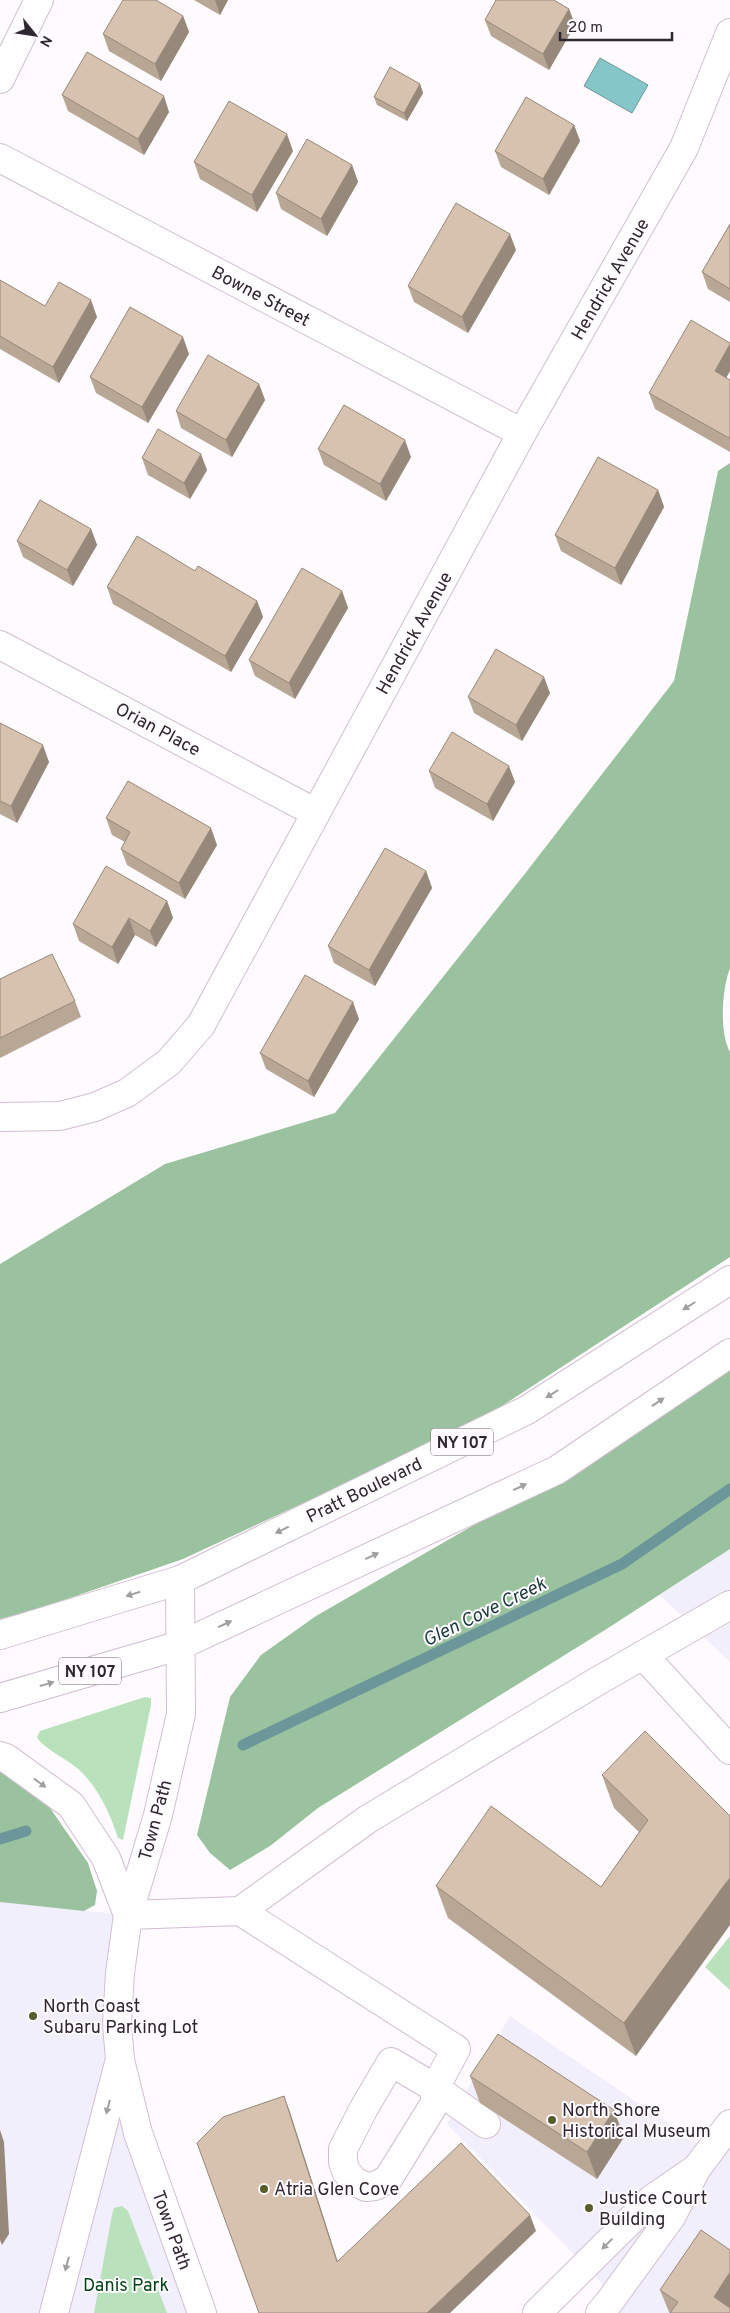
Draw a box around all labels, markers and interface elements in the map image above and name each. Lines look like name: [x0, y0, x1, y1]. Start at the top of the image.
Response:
north arrow: [10, 10, 60, 60]
scale bar: [560, 10, 672, 42]
text: 20 m: [568, 19, 603, 38]
text: N: [35, 32, 55, 49]
street label: Hendrick Avenue: [567, 215, 655, 345]
street label: Bowne Street: [207, 262, 314, 333]
street label: Hendrick Avenue: [372, 568, 459, 699]
street label: Orian Place: [111, 698, 204, 762]
one-way arrow: [682, 1302, 695, 1311]
one-way arrow: [545, 1389, 558, 1398]
one-way arrow: [651, 1397, 664, 1407]
road number: NY 107: [431, 1428, 493, 1455]
street label: Pratt Boulevard: [303, 1453, 426, 1529]
one-way arrow: [513, 1483, 527, 1491]
one-way arrow: [275, 1526, 289, 1534]
one-way arrow: [365, 1551, 380, 1560]
water label: Glen Cove Creek: [419, 1572, 551, 1653]
one-way arrow: [126, 1590, 141, 1598]
one-way arrow: [218, 1620, 232, 1628]
road number: NY 107: [59, 1658, 121, 1684]
one-way arrow: [39, 1680, 54, 1688]
street label: Town Path: [135, 1777, 178, 1863]
one-way arrow: [34, 1778, 47, 1788]
place label: North Coast Subaru Parking Lot: [43, 1996, 198, 2040]
marker: North Coast Subaru Parking Lot: [27, 2010, 39, 2022]
one-way arrow: [104, 2099, 112, 2114]
place label: North Shore Historical Museum: [562, 2100, 711, 2144]
marker: North Shore Historical Museum: [546, 2114, 558, 2126]
place label: Atria Glen Cove: [274, 2179, 399, 2202]
marker: Atria Glen Cove: [258, 2183, 270, 2195]
street label: Town Path: [146, 2188, 196, 2273]
place label: Justice Court Building: [599, 2188, 707, 2232]
marker: Justice Court Building: [583, 2202, 595, 2214]
one-way arrow: [601, 2238, 613, 2250]
one-way arrow: [63, 2257, 71, 2272]
park label: Danis Park: [83, 2275, 169, 2298]

